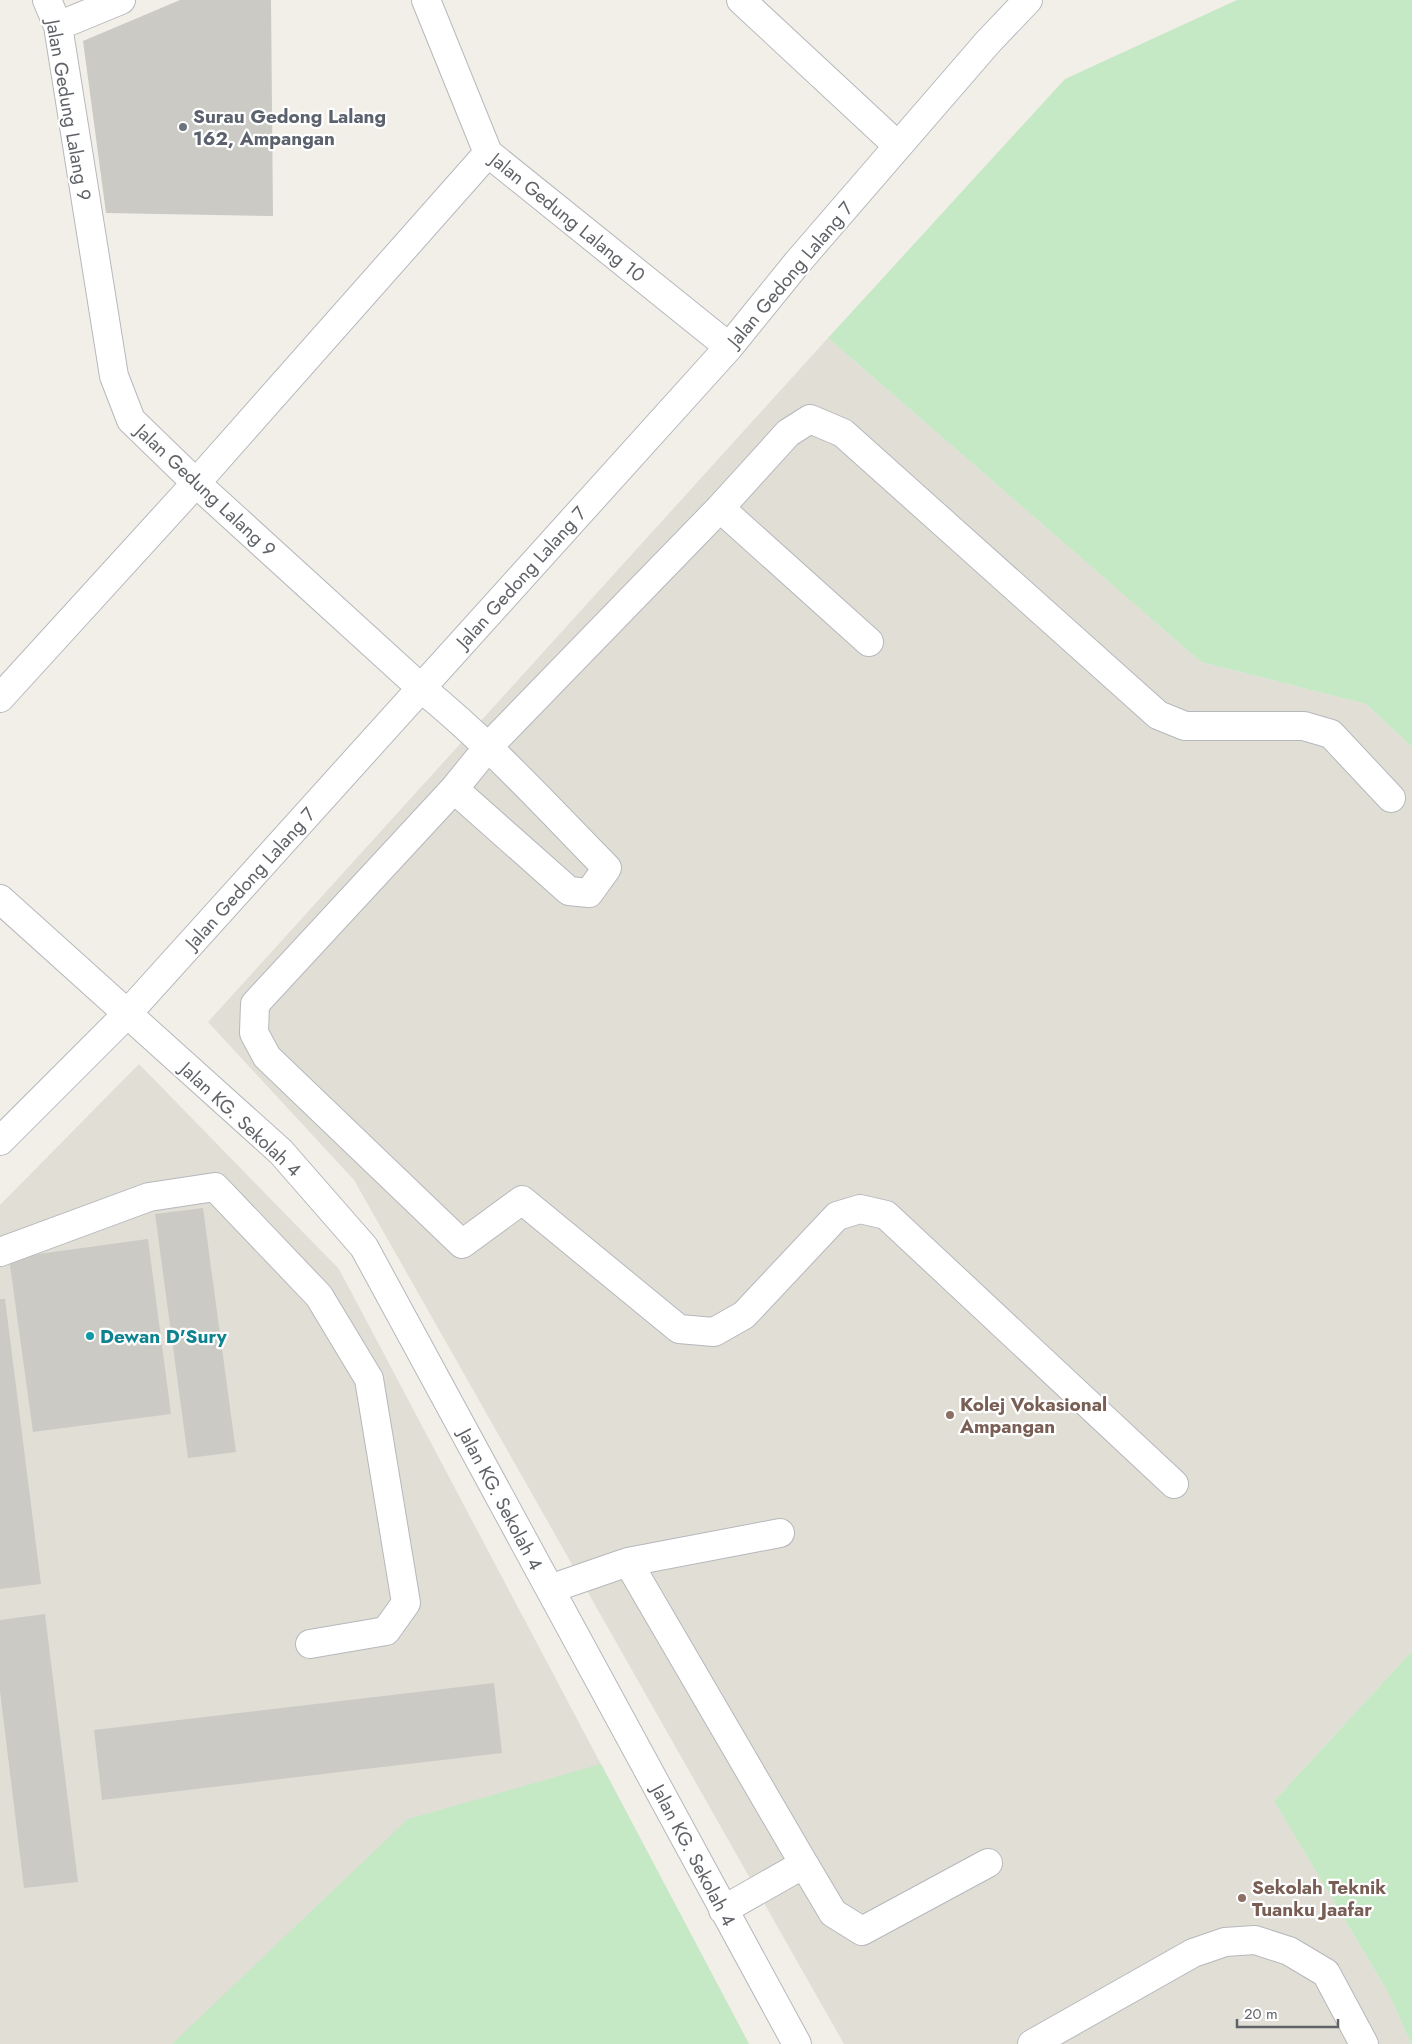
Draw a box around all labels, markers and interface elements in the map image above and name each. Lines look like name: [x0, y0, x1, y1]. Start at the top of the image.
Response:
street label: Jalan Gedung Lalang 9: [39, 15, 98, 203]
place label: Surau Gedong Lalang 162, Ampangan: [193, 103, 386, 152]
marker: Surau Gedong Lalang 162, Ampangan: [177, 121, 189, 133]
street label: Jalan Gedung Lalang 10: [482, 144, 651, 288]
street label: Jalan Gedong Lalang 7: [719, 196, 859, 355]
street label: Jalan Gedung Lalang 9: [127, 416, 282, 563]
street label: Jalan Gedong Lalang 7: [448, 500, 593, 657]
street label: Jalan Gedong Lalang 7: [177, 801, 322, 958]
street label: Jalan KG. Sekolah 4: [172, 1054, 307, 1183]
place label: Dewan D'Sury: [100, 1323, 228, 1350]
marker: Dewan D'Sury: [84, 1330, 96, 1342]
place label: Kolej Vokasional Ampangan: [959, 1391, 1107, 1440]
marker: Kolej Vokasional Ampangan: [944, 1409, 956, 1421]
street label: Jalan KG. Sekolah 4: [450, 1421, 549, 1575]
street label: Jalan KG. Sekolah 4: [643, 1777, 742, 1931]
place label: Sekolah Teknik Tuanku Jaafar: [1252, 1874, 1386, 1923]
marker: Sekolah Teknik Tuanku Jaafar: [1236, 1892, 1248, 1904]
scale bar: [1237, 1996, 1338, 2028]
text: 20 m: [1244, 2003, 1278, 2025]

